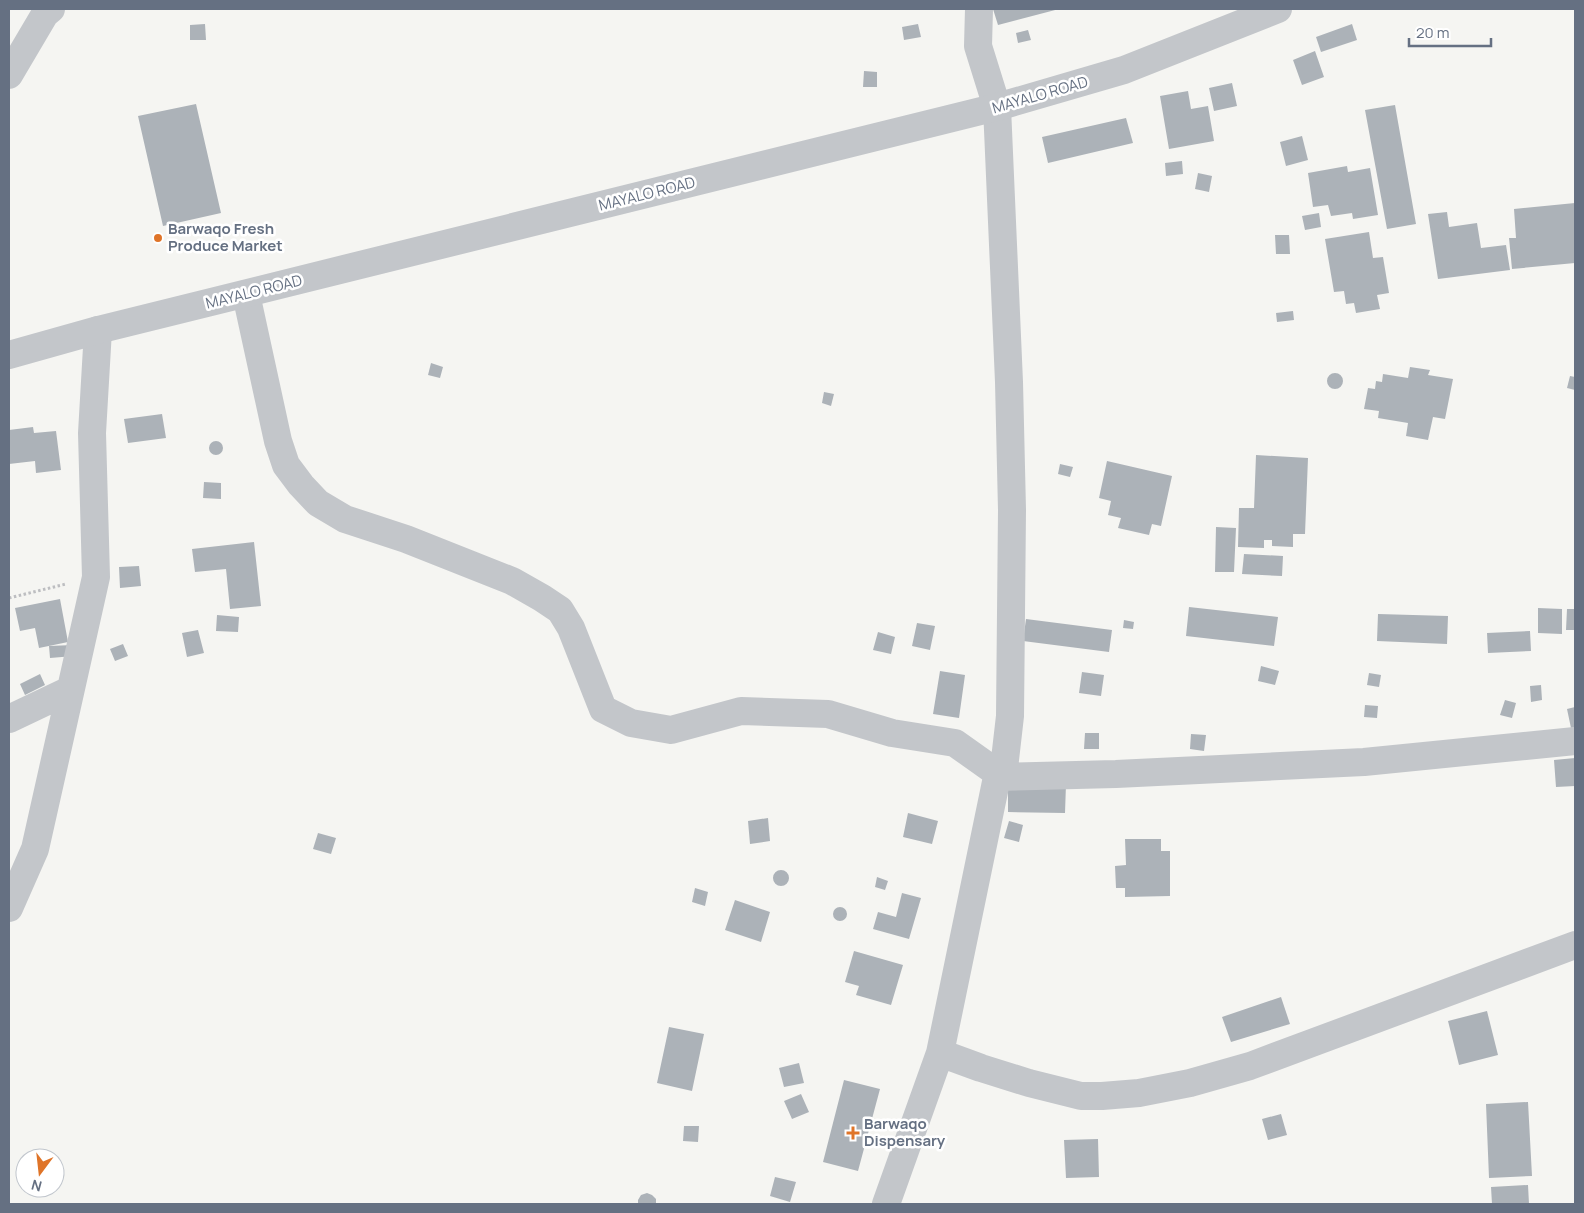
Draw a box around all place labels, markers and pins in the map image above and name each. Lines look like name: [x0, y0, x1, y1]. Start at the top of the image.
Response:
place label: Barwaqo Fresh Produce Market: [168, 218, 283, 256]
marker: Barwaqo Fresh Produce Market: [152, 232, 164, 244]
place label: Barwaqo Dispensary: [864, 1113, 946, 1151]
marker: Barwaqo Dispensary: [846, 1126, 860, 1140]

